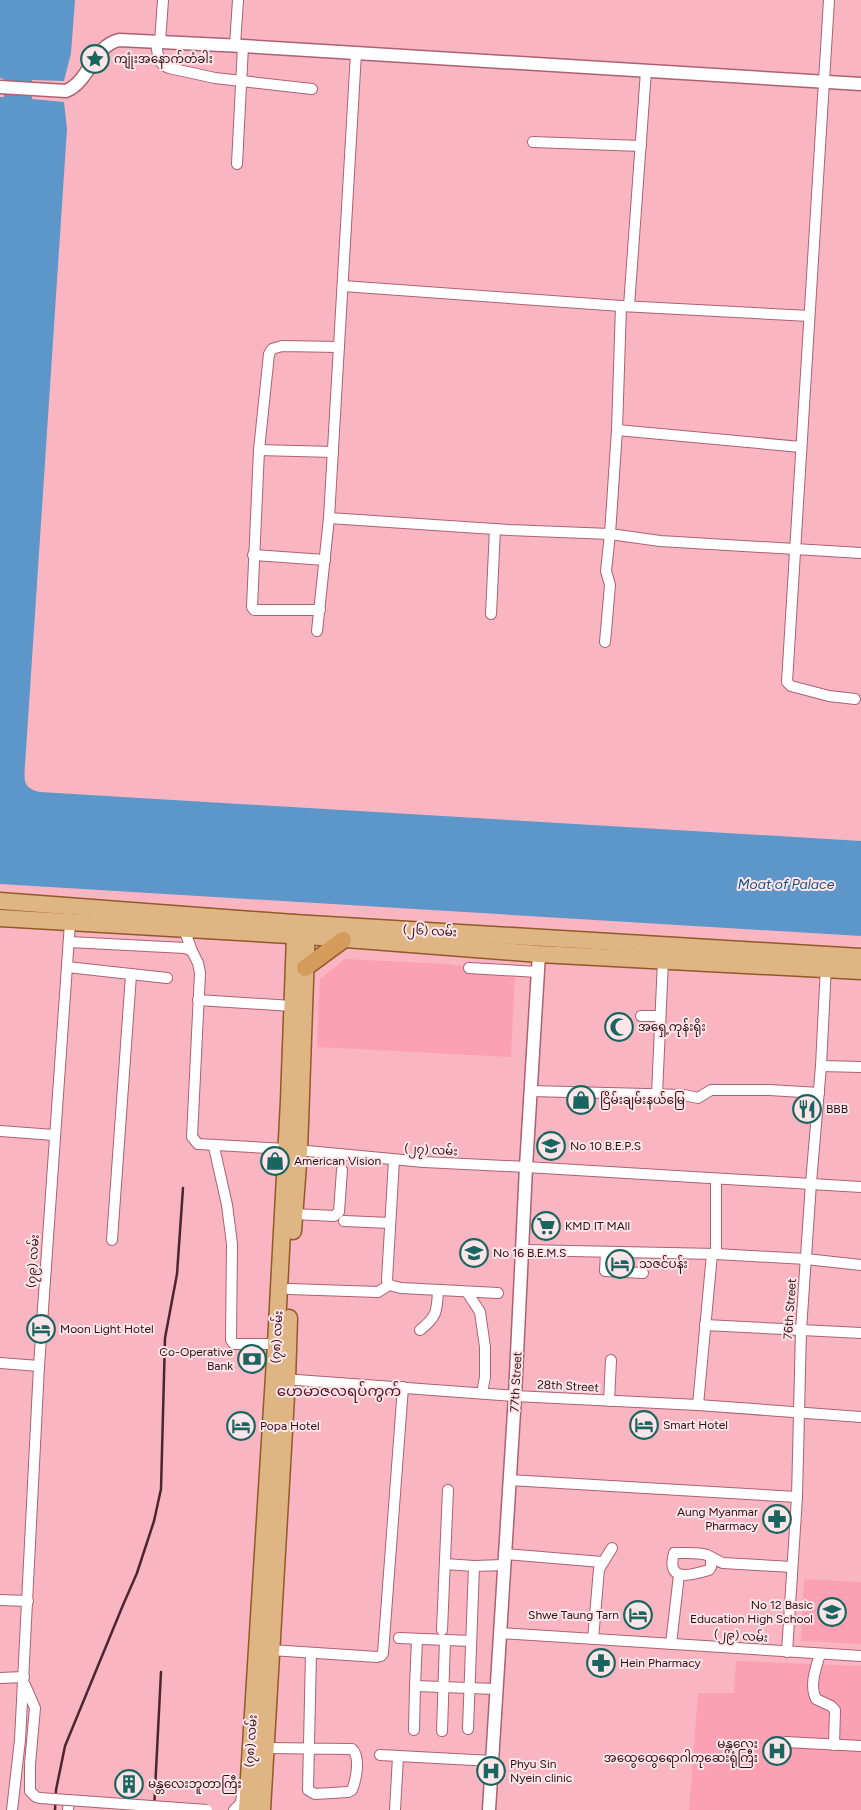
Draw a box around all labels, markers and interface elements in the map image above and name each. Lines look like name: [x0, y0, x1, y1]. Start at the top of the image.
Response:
place icon: ကျုံးအနောက်တံခါး: [80, 44, 110, 74]
place label: ကျုံးအနောက်တံခါး: [114, 50, 213, 69]
water label: Moat of Palace: [738, 876, 835, 893]
street label: (၂၆) လမ်း: [403, 921, 457, 942]
mosque icon: အရှေ့ကုန်းရိုး: [604, 1012, 634, 1042]
place label: အရှေ့ကုန်းရိုး: [638, 1018, 706, 1037]
shop icon: ငြိမ်းချမ်း‌နယ်မြေ: [566, 1085, 596, 1115]
place label: ငြိမ်းချမ်း‌နယ်မြေ: [600, 1091, 685, 1110]
restaurant icon: BBB: [792, 1094, 822, 1124]
place label: BBB: [826, 1102, 848, 1116]
school or university icon: No 10 B.E.P.S: [536, 1131, 566, 1161]
place label: No 10 B.E.P.S: [570, 1139, 641, 1153]
street label: (၂၇) လမ်း: [404, 1140, 458, 1161]
shop icon: American Vision: [260, 1146, 290, 1176]
place label: American Vision: [294, 1154, 381, 1168]
supermarket icon: KMD IT MAll: [531, 1211, 561, 1241]
place label: KMD IT MAll: [565, 1219, 630, 1233]
street label: (၇၉) လမ်း: [22, 1234, 45, 1288]
school or university icon: No 16 B.E.M.S: [459, 1238, 489, 1268]
place label: No 16 B.E.M.S: [493, 1246, 566, 1260]
hotel icon: သဇင်ပန်း: [605, 1249, 635, 1279]
place label: သဇင်ပန်း: [639, 1255, 688, 1274]
street label: 76th Street: [781, 1278, 799, 1340]
street label: (၇၈) လမ်း: [267, 1310, 288, 1364]
hotel icon: Moon Light Hotel: [26, 1314, 56, 1344]
place label: Moon Light Hotel: [60, 1322, 154, 1336]
bank icon: Co-Operative Bank: [237, 1344, 267, 1374]
place label: Co-Operative Bank: [159, 1345, 233, 1373]
street label: 77th Street: [507, 1351, 525, 1413]
street label: 28th Street: [537, 1377, 600, 1395]
district label: ဟေမာဇလရပ်ကွက်: [277, 1381, 401, 1403]
hotel icon: Smart Hotel: [629, 1410, 659, 1440]
hotel icon: Popa Hotel: [226, 1411, 256, 1441]
place label: Smart Hotel: [663, 1418, 728, 1432]
place label: Popa Hotel: [260, 1419, 320, 1433]
pharmacy icon: Aung Myanmar Pharmacy: [762, 1504, 792, 1534]
place label: Aung Myanmar Pharmacy: [677, 1505, 759, 1533]
school or university icon: No 12 Basic Education High School: [817, 1597, 847, 1627]
place label: No 12 Basic Education High School: [690, 1598, 813, 1626]
hotel icon: Shwe Taung Tarn: [623, 1600, 653, 1630]
place label: Shwe Taung Tarn: [528, 1608, 619, 1622]
street label: (၂၉) လမ်း: [713, 1625, 769, 1648]
pharmacy icon: Hein Pharmacy: [586, 1648, 616, 1678]
place label: Hein Pharmacy: [620, 1656, 701, 1670]
street label: (၇၈) လမ်း: [240, 1714, 263, 1768]
hospital icon: မန္တလေး အထွေထွေရောဂါကုဆေးရုံကြီး: [762, 1736, 792, 1766]
place label: မန္တလေး အထွေထွေရောဂါကုဆေးရုံကြီး: [604, 1737, 758, 1768]
hospital icon: Phyu Sin Nyein clinic: [476, 1756, 506, 1786]
place label: Phyu Sin Nyein clinic: [510, 1757, 573, 1785]
building icon: မန္တလေးဘူတာကြီး: [114, 1769, 144, 1799]
place label: မန္တလေးဘူတာကြီး: [148, 1775, 242, 1794]

